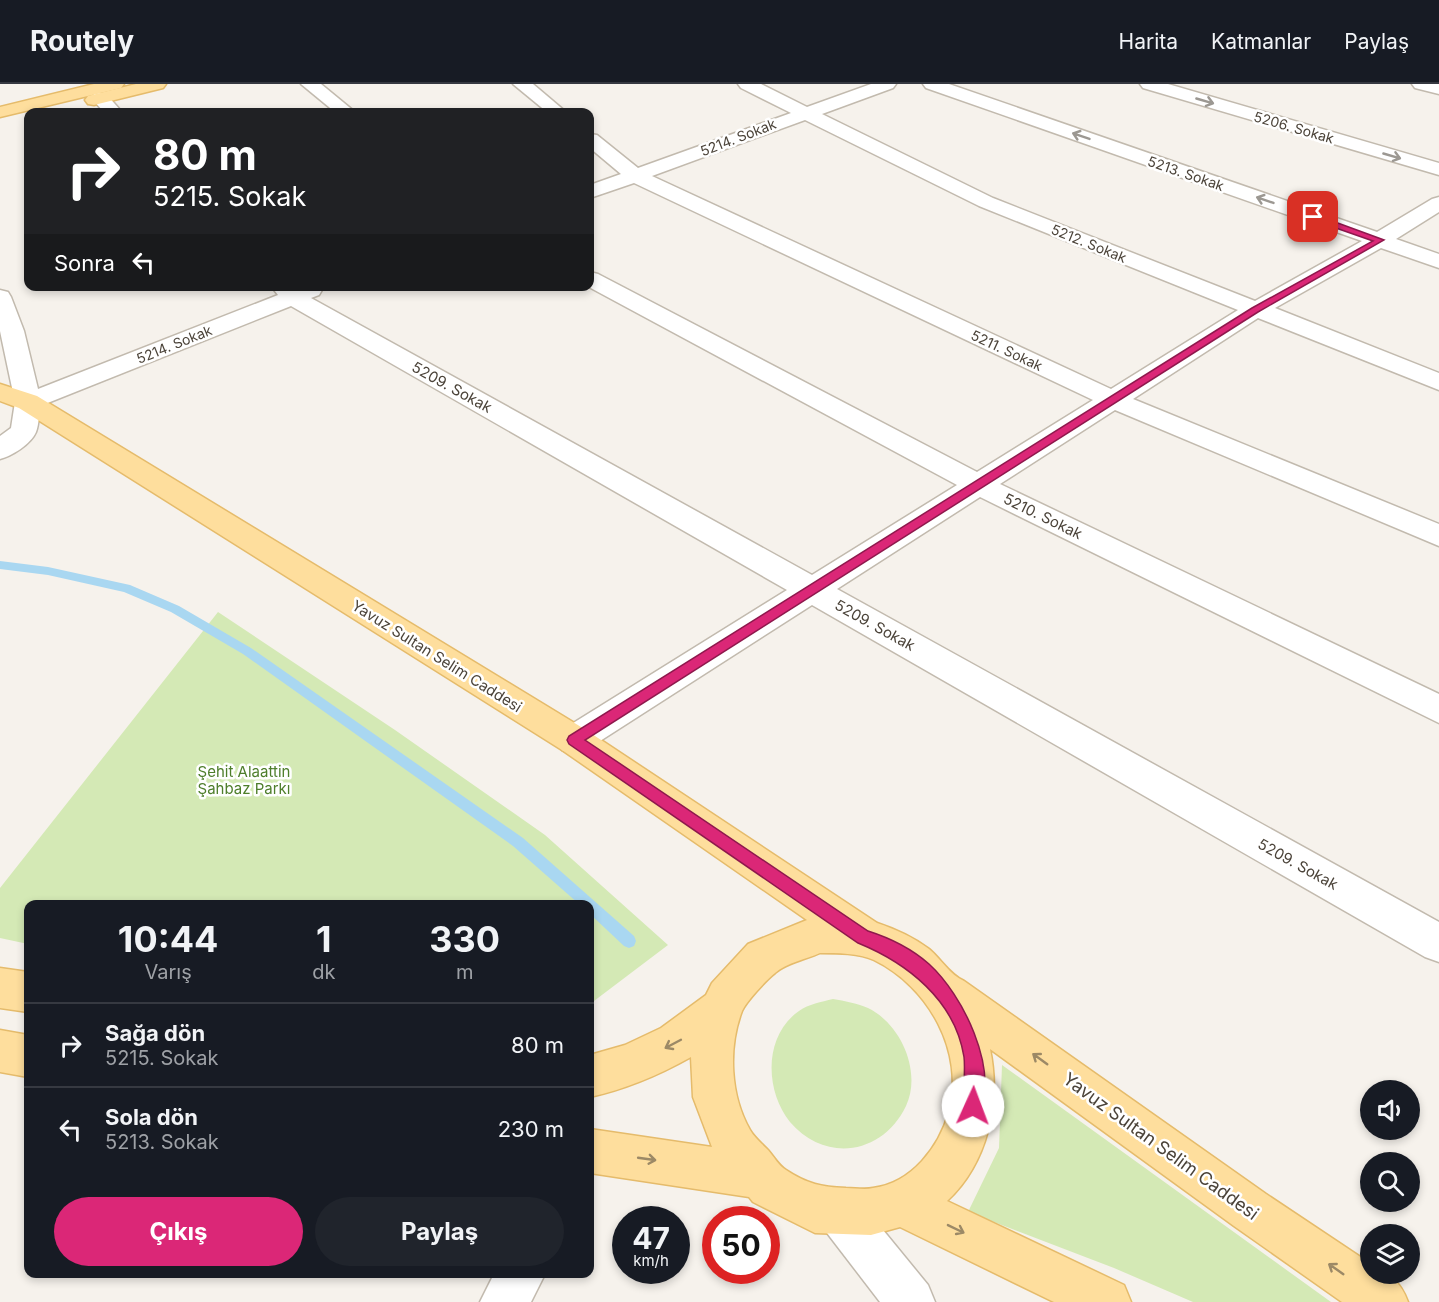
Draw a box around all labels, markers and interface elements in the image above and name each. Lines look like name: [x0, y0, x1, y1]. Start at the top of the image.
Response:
text: Routely: [30, 24, 134, 58]
text: Harita: [1119, 29, 1178, 54]
text: Katmanlar: [1211, 29, 1311, 54]
text: Paylaş: [1344, 29, 1409, 54]
one-way arrow: [1195, 95, 1214, 107]
street label: 5206. Sokak: [1252, 107, 1336, 147]
street label: 5214. Sokak: [698, 115, 779, 159]
text: 80 m: [153, 129, 257, 180]
one-way arrow: [1072, 129, 1091, 140]
icon: right: [54, 132, 132, 210]
one-way arrow: [1382, 151, 1401, 162]
street label: 5213. Sokak: [1146, 152, 1227, 194]
text: 5215. Sokak: [153, 180, 306, 213]
pin: [1287, 191, 1338, 242]
one-way arrow: [1256, 194, 1275, 205]
icon: arrive: [1296, 200, 1329, 233]
street label: 5212. Sokak: [1049, 220, 1129, 266]
icon: left: [127, 246, 160, 279]
text: Sonra: [54, 250, 115, 276]
street label: 5214. Sokak: [134, 321, 215, 367]
street label: 5211. Sokak: [969, 326, 1046, 374]
street label: 5209. Sokak: [409, 357, 496, 417]
street label: 5210. Sokak: [1000, 489, 1086, 544]
street label: 5209. Sokak: [832, 595, 919, 655]
street label: Yavuz Sultan Selim Caddesi: [348, 596, 526, 716]
park label: Şehit Alaattin Şahbaz Parkı: [198, 762, 290, 798]
street label: 5209. Sokak: [1255, 834, 1342, 894]
text: 10:44: [118, 917, 218, 961]
text: 1: [316, 917, 332, 961]
text: 330: [429, 917, 500, 961]
text: Varış: [144, 960, 192, 984]
text: dk: [312, 960, 335, 984]
text: m: [456, 960, 473, 984]
text: Sağa dön: [105, 1020, 205, 1046]
icon: right: [54, 1029, 87, 1062]
text: 80 m: [511, 1032, 564, 1058]
one-way arrow: [665, 1038, 682, 1050]
text: 5215. Sokak: [105, 1046, 219, 1070]
one-way arrow: [1032, 1053, 1048, 1065]
street label: Yavuz Sultan Selim Caddesi: [1059, 1068, 1263, 1224]
position arrow: [941, 1074, 1005, 1138]
map controls: [1360, 1080, 1420, 1284]
button: sound: [1360, 1080, 1420, 1140]
text: Sola dön: [105, 1104, 198, 1130]
icon: left: [54, 1113, 87, 1146]
text: 230 m: [498, 1116, 564, 1142]
text: 5213. Sokak: [105, 1130, 219, 1154]
button: search: [1360, 1152, 1420, 1212]
one-way arrow: [637, 1154, 657, 1165]
button: Çıkış: [54, 1197, 303, 1266]
button: Paylaş: [315, 1197, 564, 1266]
speed limit sign: 50: [702, 1206, 780, 1284]
text: 47: [632, 1220, 670, 1256]
one-way arrow: [946, 1224, 964, 1236]
button: layers: [1360, 1224, 1420, 1284]
text: km/h: [633, 1251, 669, 1270]
one-way arrow: [1328, 1263, 1344, 1275]

